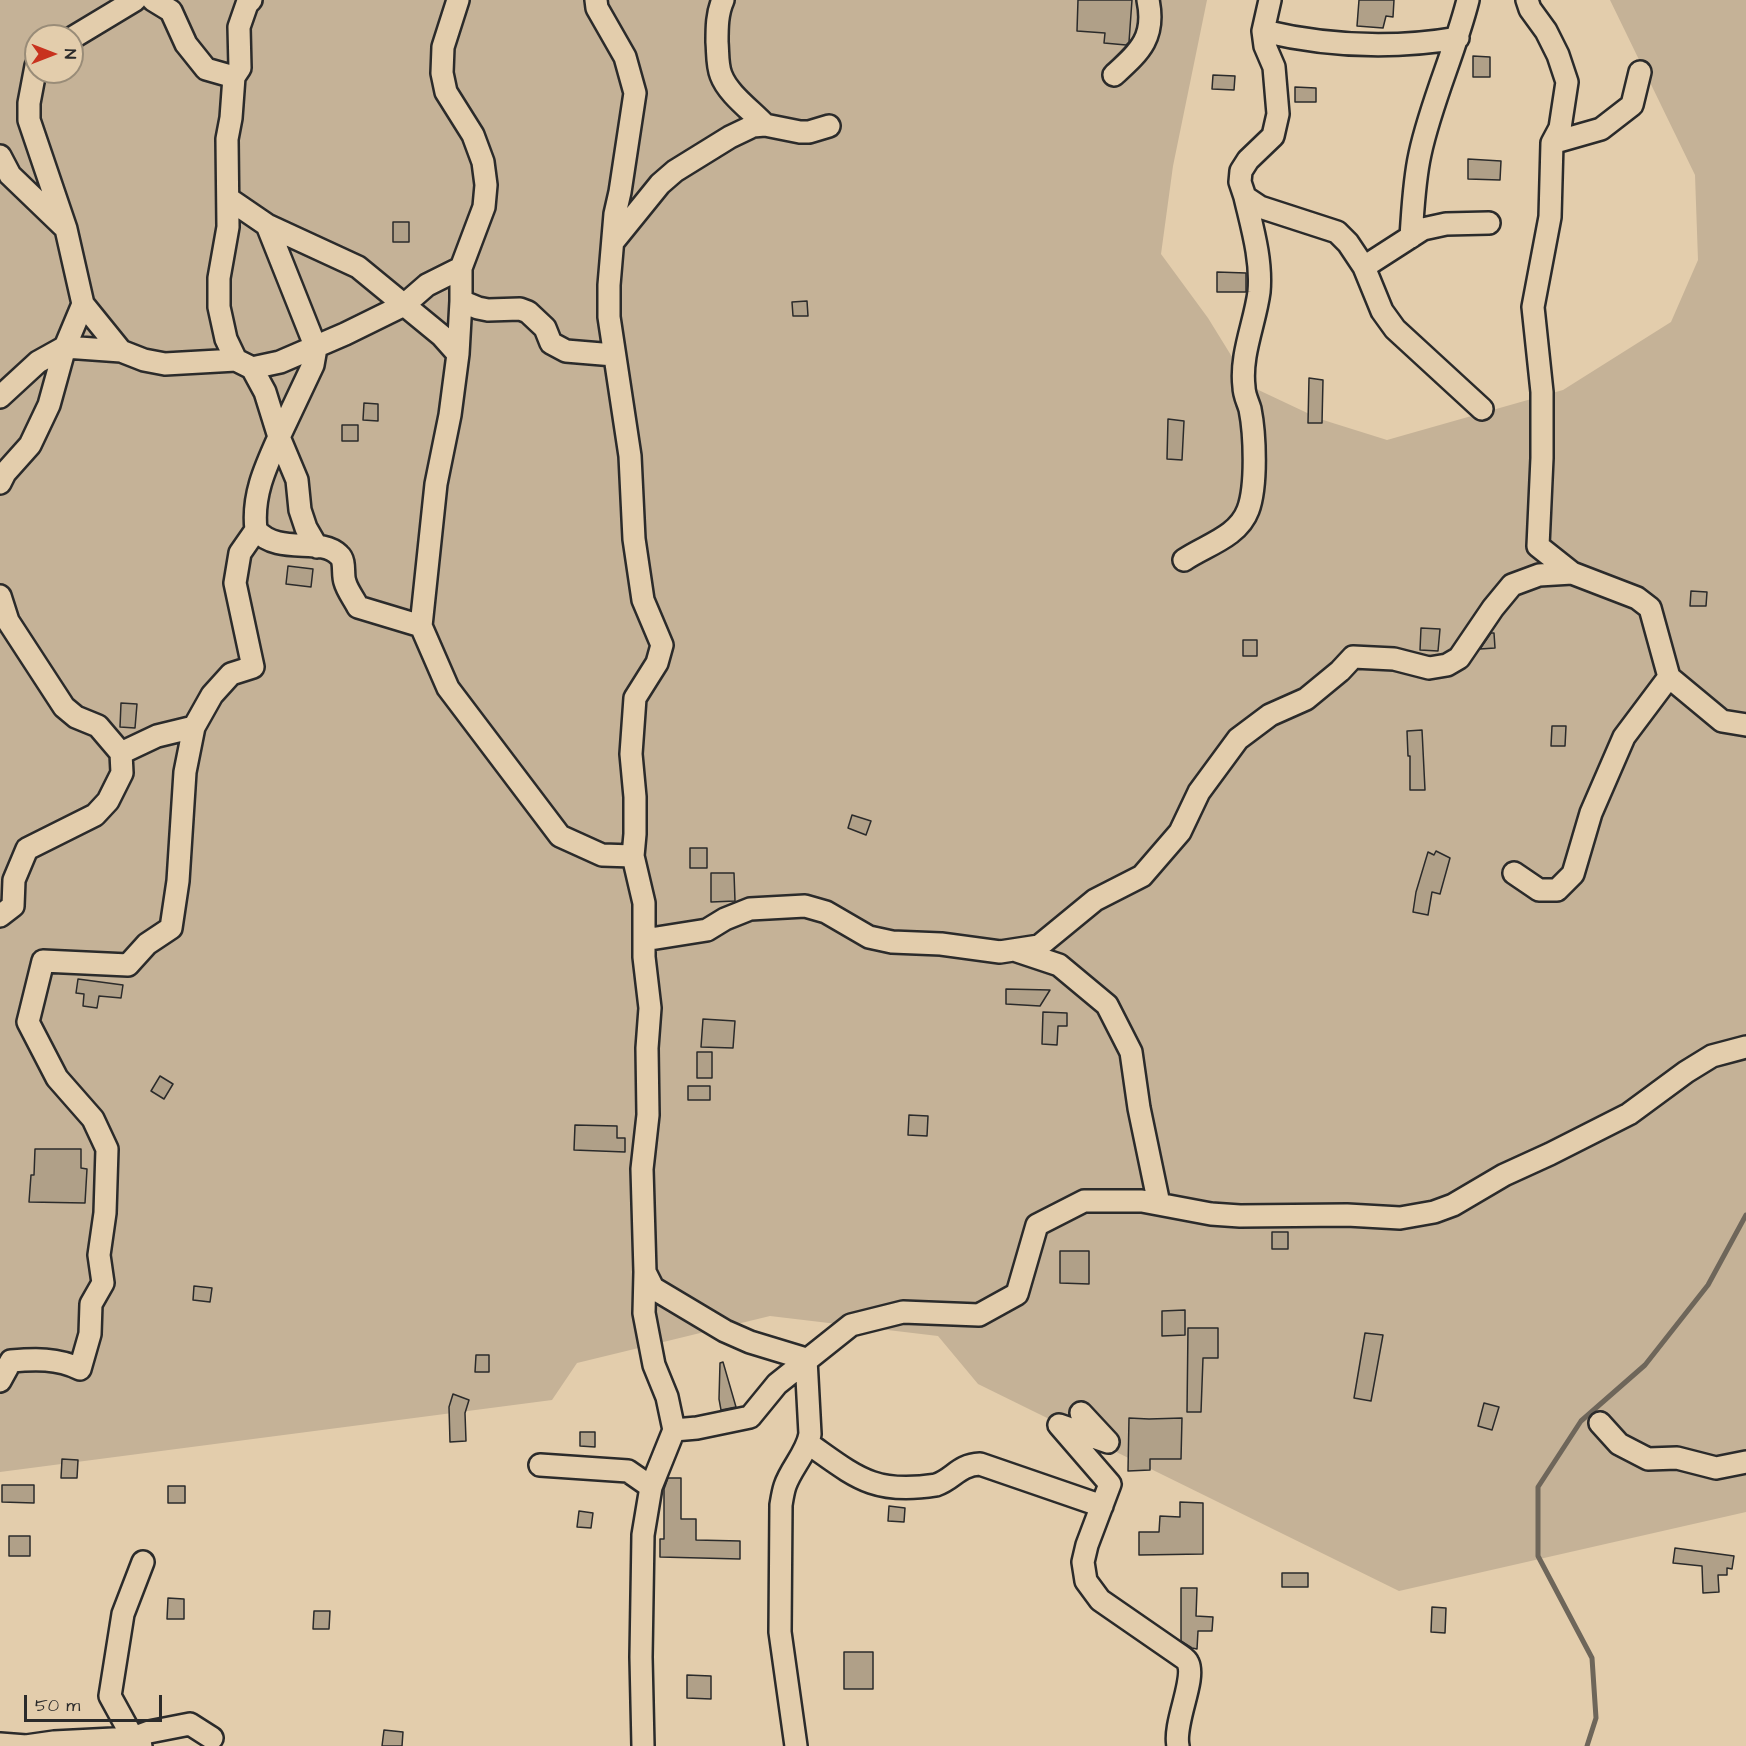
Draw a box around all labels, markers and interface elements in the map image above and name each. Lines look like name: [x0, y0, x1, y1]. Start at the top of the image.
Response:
north arrow: [24, 24, 84, 84]
text: N: [59, 49, 81, 59]
scale bar: [27, 1683, 165, 1721]
text: 50 m: [35, 1693, 80, 1718]

